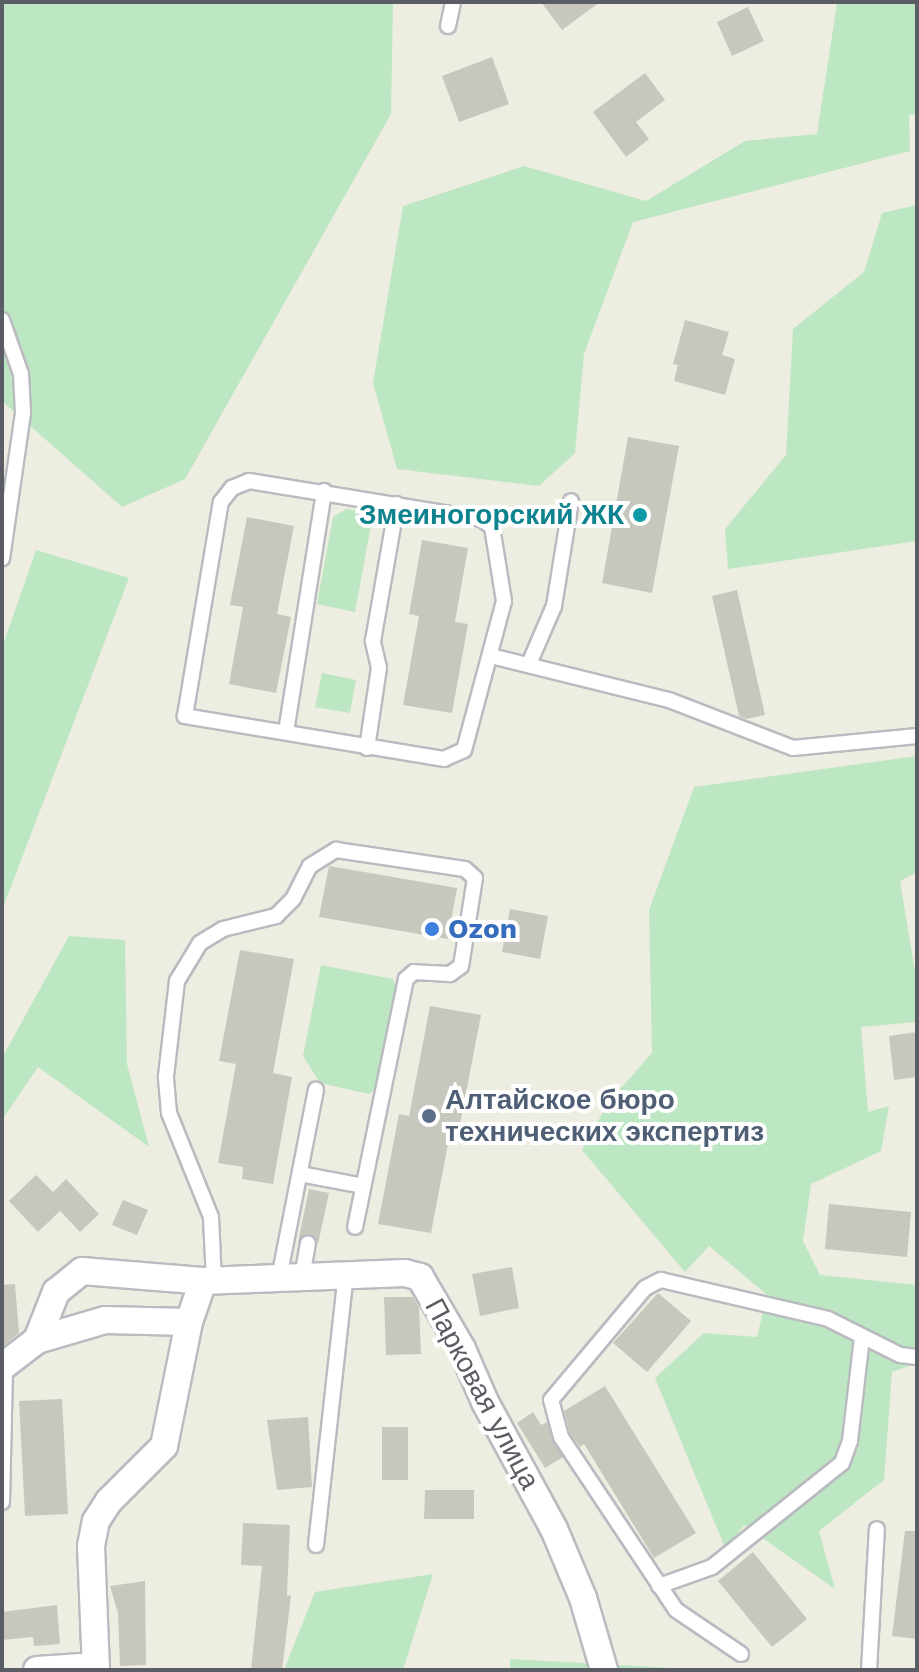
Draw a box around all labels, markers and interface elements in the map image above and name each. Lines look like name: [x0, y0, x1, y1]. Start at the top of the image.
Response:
place label: Змеиногорский ЖК: [359, 498, 624, 532]
marker: Змеиногорский ЖК: [631, 506, 649, 524]
place label: Ozon: [448, 912, 517, 946]
marker: Ozon: [423, 920, 441, 938]
place label: Алтайское бюро технических экспертиз: [445, 1083, 764, 1149]
marker: Алтайское бюро технических экспертиз: [420, 1107, 438, 1125]
street label: Парковая улица: [418, 1293, 546, 1495]

